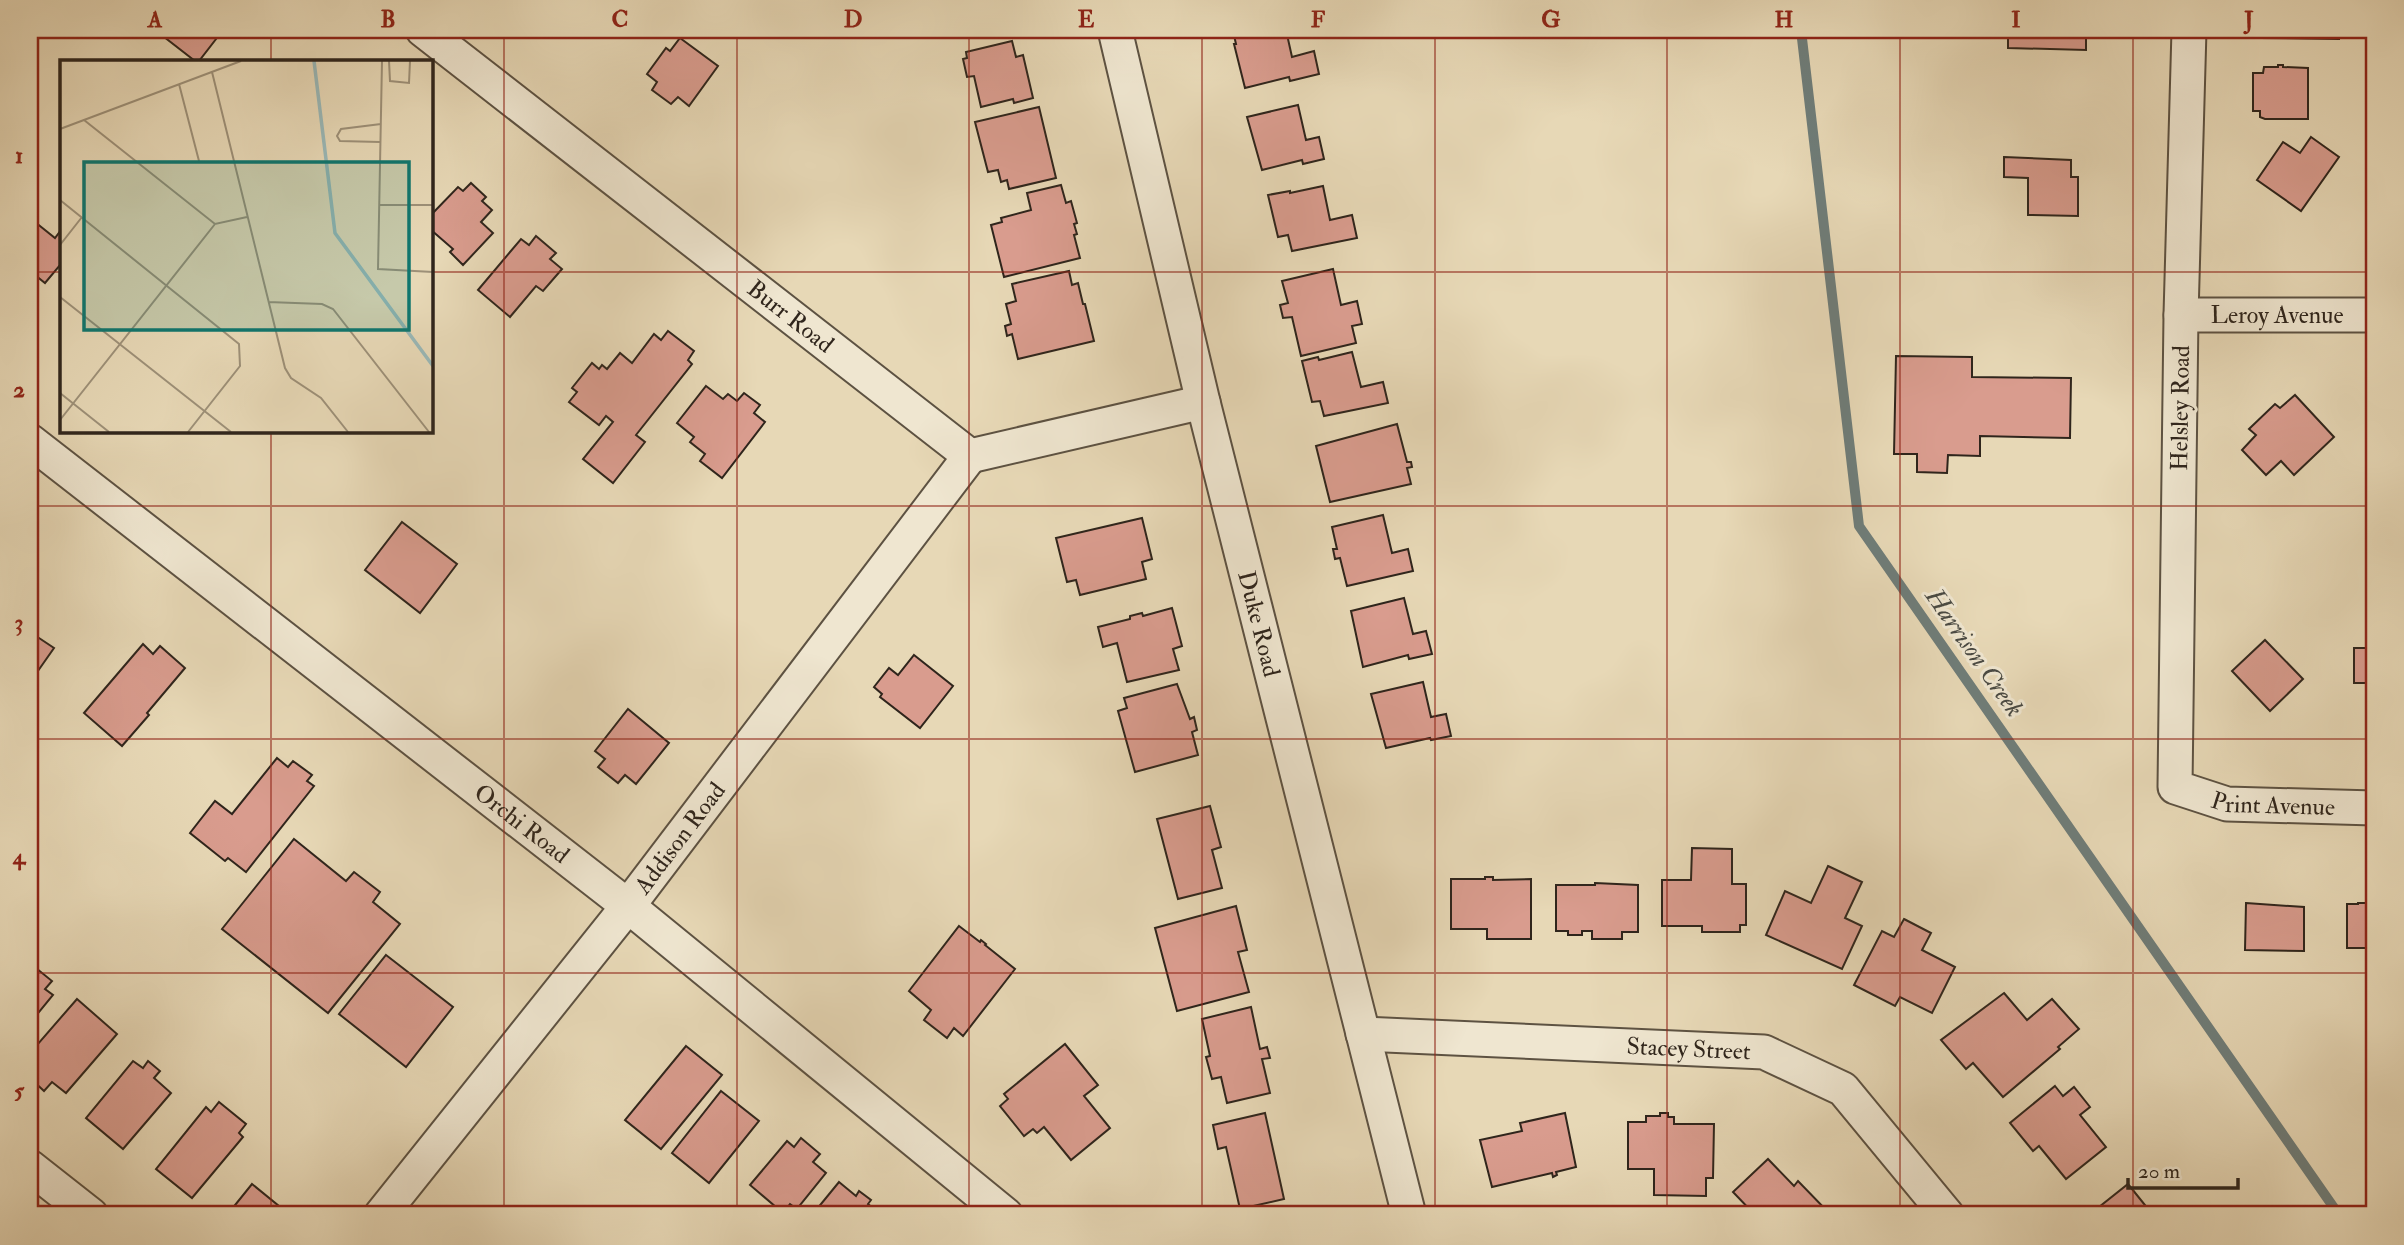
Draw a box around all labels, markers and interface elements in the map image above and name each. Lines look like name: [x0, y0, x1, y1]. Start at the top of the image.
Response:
text: A: [147, 5, 163, 34]
text: B: [380, 5, 396, 34]
text: C: [612, 5, 628, 34]
text: D: [844, 5, 862, 34]
text: E: [1078, 5, 1095, 34]
text: F: [1311, 5, 1326, 34]
text: G: [1541, 5, 1561, 34]
text: H: [1775, 5, 1794, 34]
text: I: [2011, 5, 2021, 34]
text: J: [2243, 5, 2254, 35]
inset map: [60, 60, 432, 432]
text: 1: [15, 141, 23, 170]
street label: Burr Road: [741, 273, 840, 360]
street label: Leroy Avenue: [2211, 300, 2343, 331]
street label: Helsley Road: [2164, 345, 2197, 471]
text: 2: [13, 375, 25, 404]
street label: Duke Road: [1230, 568, 1287, 680]
water label: Harrison Creek: [1918, 581, 2030, 723]
text: 3: [15, 608, 23, 637]
street label: Addison Road: [627, 776, 733, 901]
street label: Orchi Road: [468, 777, 576, 871]
street label: Print Avenue: [2207, 785, 2335, 823]
text: 4: [12, 842, 27, 871]
street label: Stacey Street: [1626, 1031, 1752, 1067]
text: 5: [14, 1076, 25, 1105]
scale bar: [2128, 1147, 2238, 1191]
text: 20 m: [2138, 1158, 2180, 1185]

